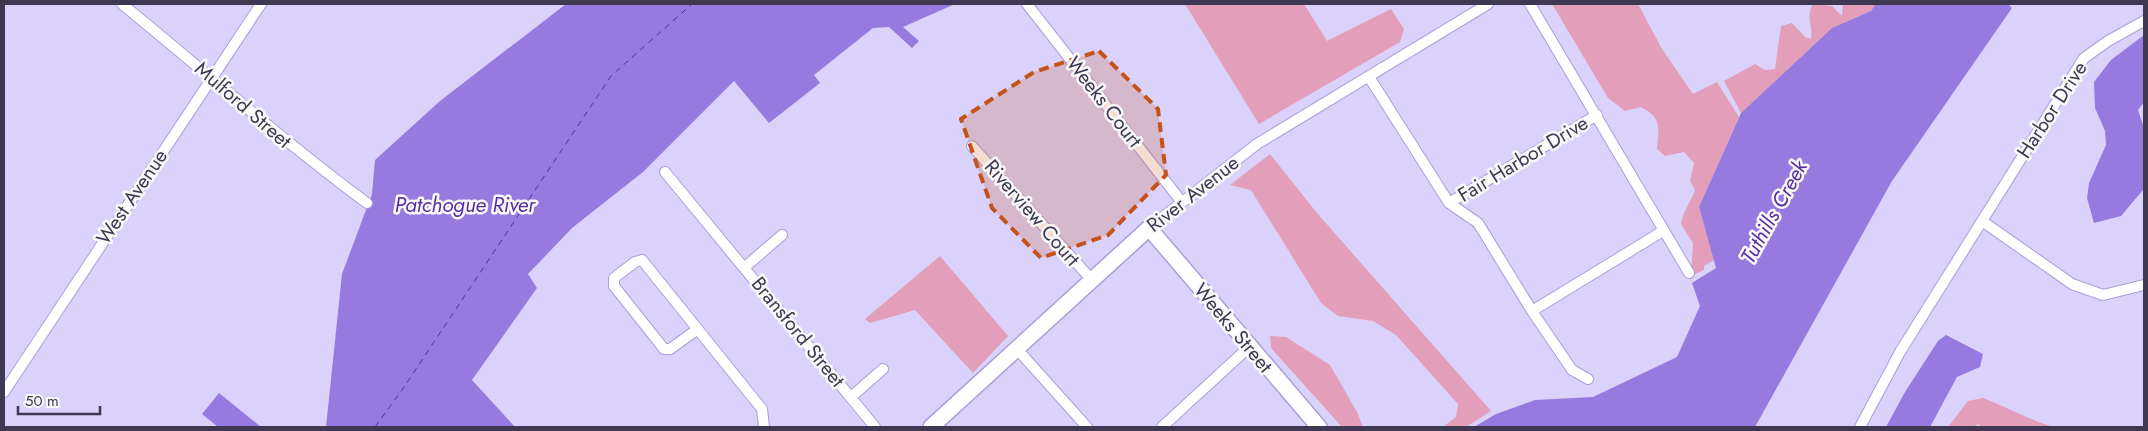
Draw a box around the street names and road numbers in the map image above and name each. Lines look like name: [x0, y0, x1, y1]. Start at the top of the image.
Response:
street label: Weeks Court: [1059, 50, 1149, 154]
street label: Mulford Street: [188, 55, 298, 155]
street label: Harbor Drive: [2010, 56, 2094, 164]
street label: Fair Harbor Drive: [1452, 109, 1594, 209]
street label: West Avenue: [89, 143, 175, 251]
street label: River Avenue: [1141, 149, 1245, 239]
street label: Riverview Court: [977, 153, 1087, 273]
street label: Bransford Street: [744, 270, 852, 394]
street label: Weeks Street: [1187, 277, 1279, 379]

